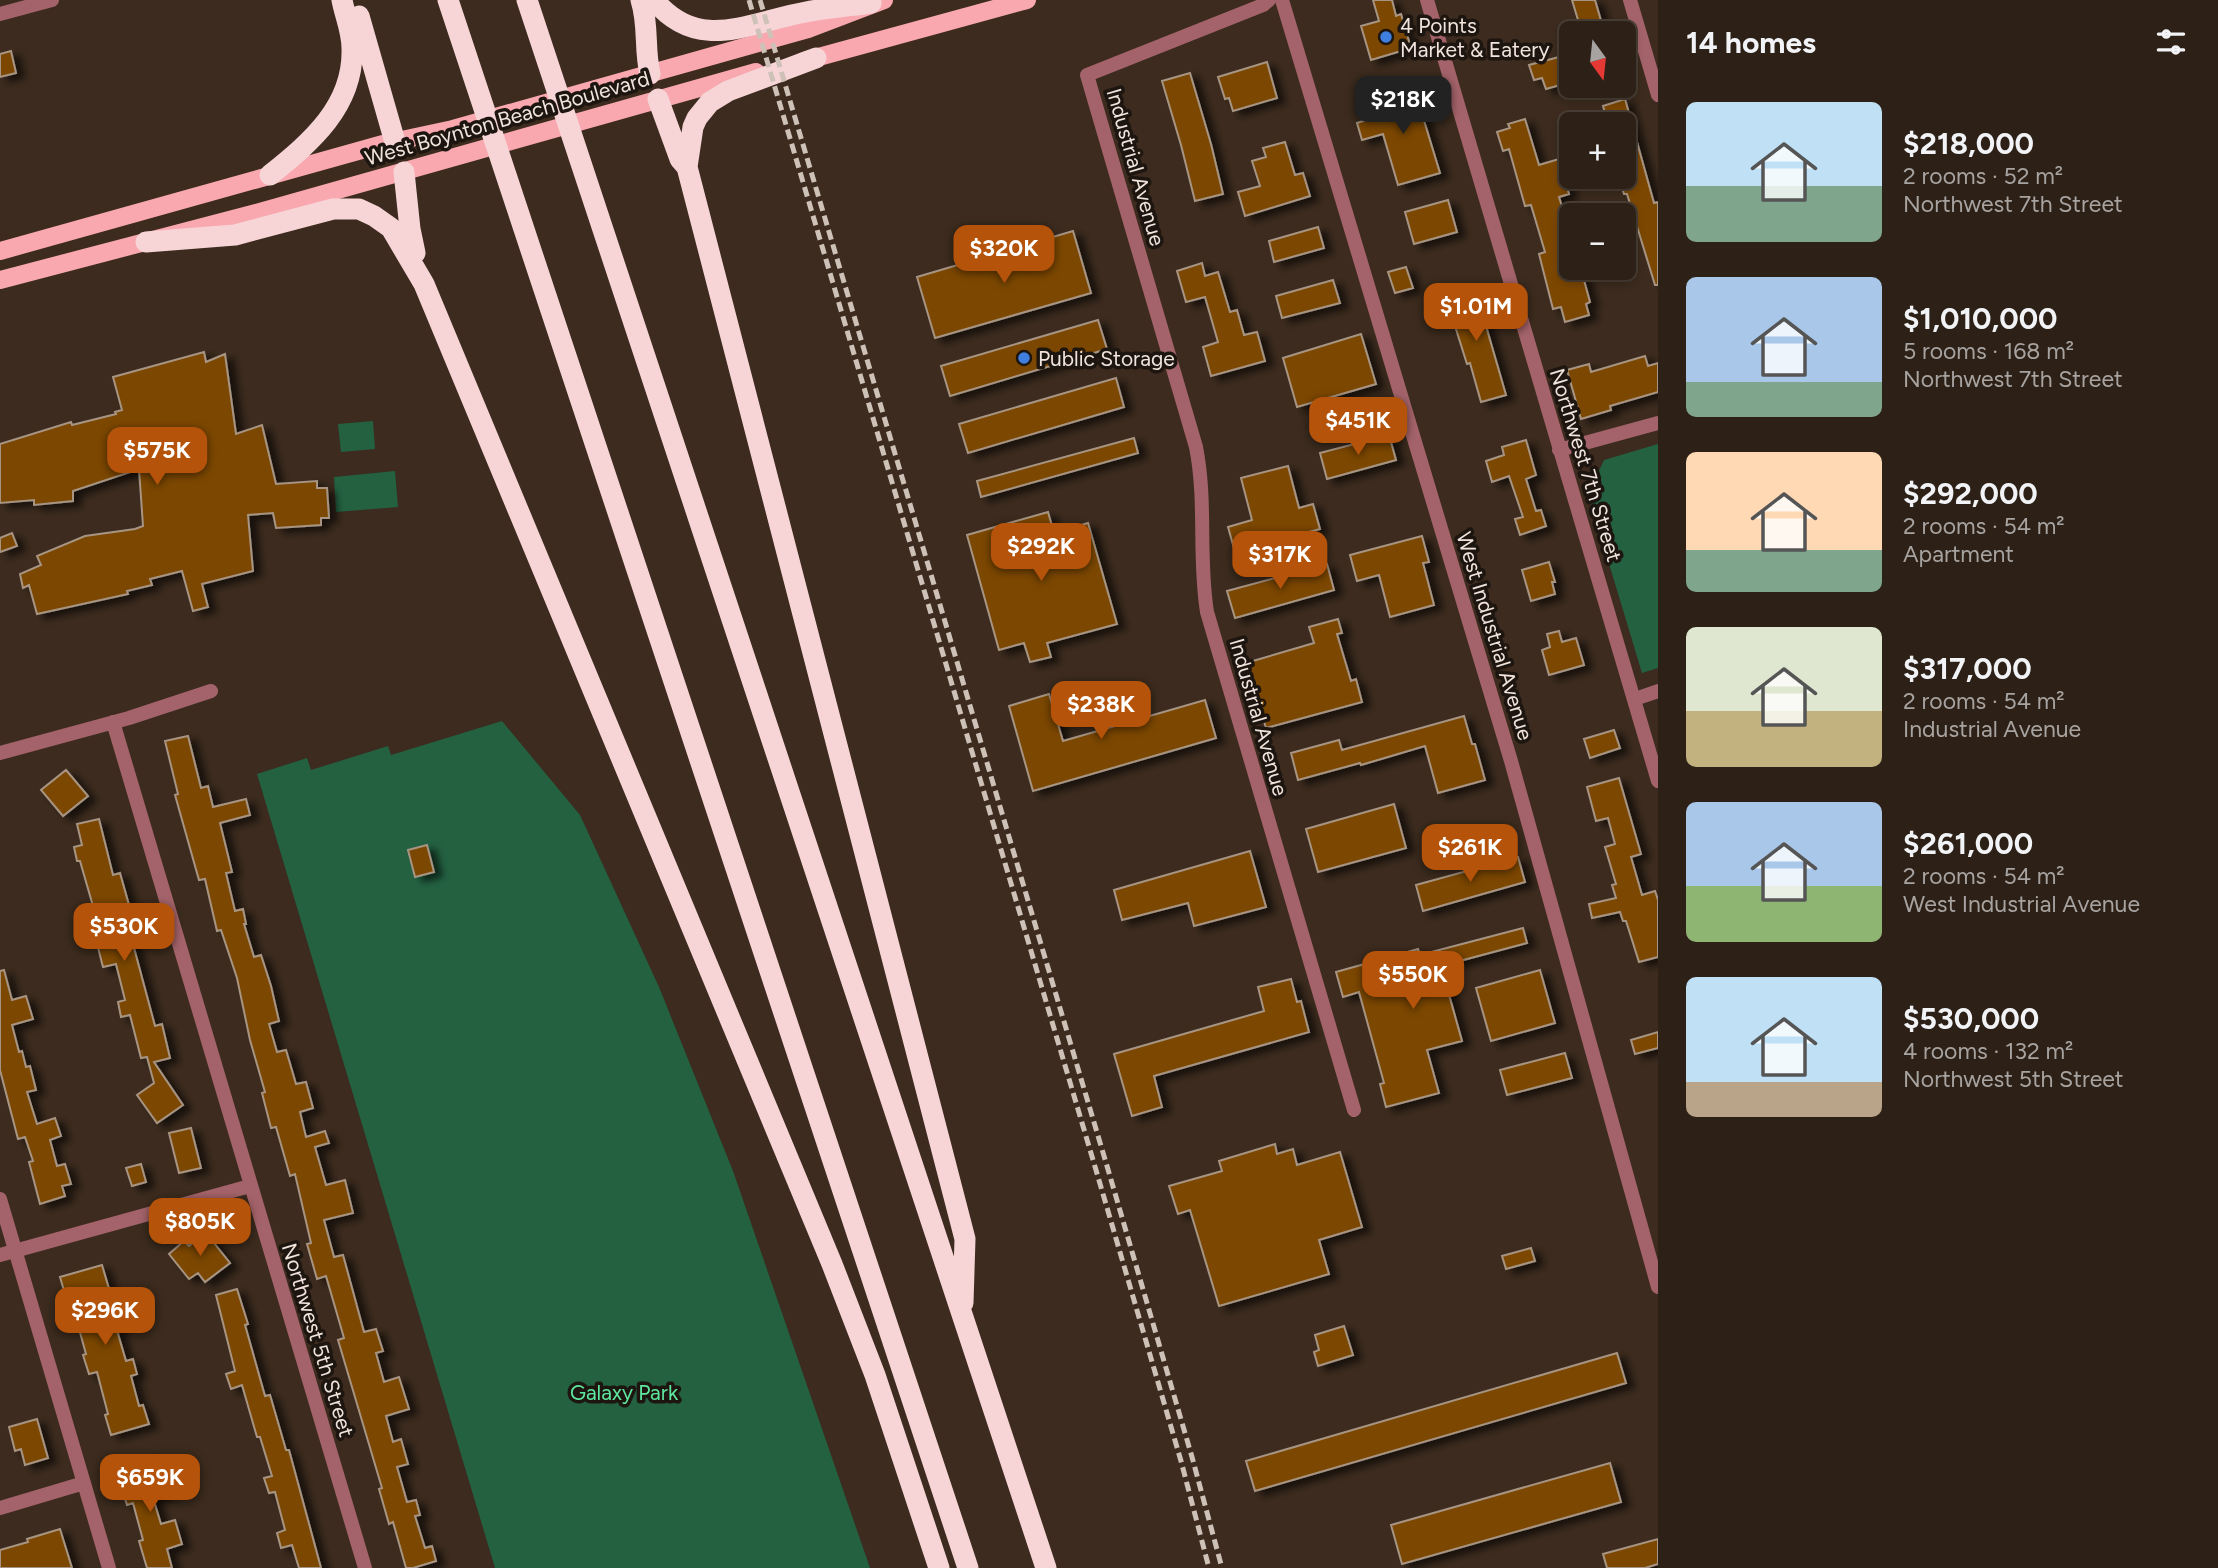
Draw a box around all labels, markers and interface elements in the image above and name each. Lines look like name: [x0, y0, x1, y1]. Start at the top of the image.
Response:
place label: 4 Points Market & Eatery: [1400, 13, 1549, 62]
north arrow: [1559, 21, 1636, 98]
map controls: [1559, 21, 1636, 280]
icon: filters: [2152, 23, 2190, 61]
text: 14 homes: [1686, 24, 1816, 61]
marker: 4 Points Market & Eatery: [1378, 29, 1394, 45]
street label: West Boynton Beach Boulevard: [362, 65, 652, 171]
pin: $218K: [1354, 76, 1452, 136]
street label: Industrial Avenue: [1102, 85, 1170, 249]
text: $218K: [1370, 85, 1436, 113]
button: +: [1559, 112, 1636, 189]
text: $218,000: [1903, 125, 2034, 162]
icon: home: [1742, 130, 1826, 214]
text: 2 rooms · 52 m²: [1903, 162, 2063, 190]
text: Northwest 7th Street: [1903, 190, 2123, 218]
button: −: [1559, 203, 1636, 280]
pin: $320K: [955, 226, 1053, 285]
text: $320K: [969, 234, 1039, 262]
pin: $1.01M: [1419, 284, 1533, 343]
text: $1.01M: [1440, 292, 1512, 320]
text: $1,010,000: [1903, 300, 2058, 337]
icon: home: [1742, 305, 1826, 389]
text: 5 rooms · 168 m²: [1903, 337, 2074, 365]
place label: Public Storage: [1038, 346, 1175, 371]
marker: Public Storage: [1016, 350, 1032, 366]
street label: Northwest 7th Street: [1545, 365, 1627, 565]
text: Northwest 7th Street: [1903, 365, 2123, 393]
pin: $451K: [1309, 398, 1407, 457]
text: $451K: [1325, 406, 1391, 434]
pin: $575K: [108, 428, 206, 487]
text: $575K: [123, 436, 191, 464]
text: $292,000: [1903, 475, 2038, 512]
icon: home: [1742, 480, 1826, 564]
text: 2 rooms · 54 m²: [1903, 512, 2065, 540]
pin: $292K: [992, 524, 1090, 583]
street label: West Industrial Avenue: [1451, 529, 1539, 743]
text: $292K: [1007, 532, 1075, 560]
pin: $317K: [1231, 532, 1329, 591]
text: $317K: [1248, 540, 1312, 568]
text: Apartment: [1903, 540, 2014, 568]
street label: Industrial Avenue: [1225, 635, 1293, 799]
text: $317,000: [1903, 650, 2032, 687]
icon: home: [1742, 655, 1826, 739]
pin: $238K: [1052, 682, 1150, 741]
text: 2 rooms · 54 m²: [1903, 687, 2065, 715]
text: $238K: [1067, 690, 1135, 718]
text: Industrial Avenue: [1903, 715, 2081, 743]
pin: $261K: [1421, 824, 1519, 884]
text: $261,000: [1903, 825, 2033, 862]
icon: home: [1742, 830, 1826, 914]
text: $261K: [1438, 833, 1502, 861]
text: 2 rooms · 54 m²: [1903, 862, 2065, 890]
text: West Industrial Avenue: [1903, 890, 2140, 918]
pin: $530K: [75, 904, 173, 963]
text: $530K: [89, 912, 159, 940]
pin: $550K: [1364, 951, 1462, 1011]
text: $550K: [1378, 960, 1448, 988]
text: $530,000: [1903, 1000, 2039, 1037]
icon: home: [1742, 1005, 1826, 1089]
text: 4 rooms · 132 m²: [1903, 1037, 2073, 1065]
text: Northwest 5th Street: [1903, 1065, 2124, 1093]
pin: $805K: [151, 1198, 249, 1258]
text: $805K: [165, 1207, 235, 1235]
street label: Northwest 5th Street: [277, 1240, 359, 1440]
pin: $296K: [56, 1288, 154, 1347]
text: $296K: [71, 1296, 139, 1324]
park label: Galaxy Park: [570, 1380, 679, 1405]
pin: $659K: [101, 1454, 199, 1514]
text: $659K: [116, 1463, 184, 1491]

